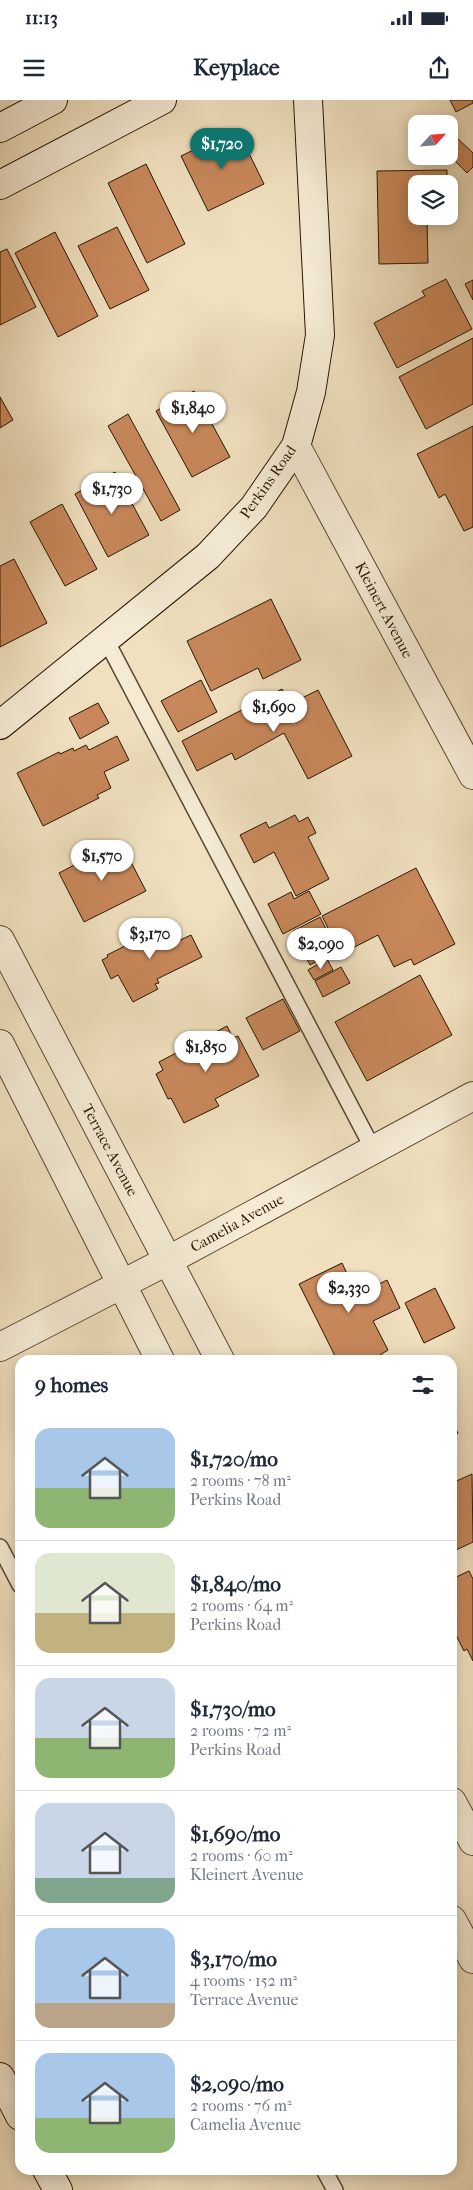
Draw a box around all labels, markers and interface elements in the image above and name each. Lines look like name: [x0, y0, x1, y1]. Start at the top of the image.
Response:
text: 11:13: [25, 7, 58, 29]
icon: menu: [20, 54, 48, 82]
icon: share: [425, 54, 453, 82]
text: Keyplace: [193, 55, 280, 81]
north arrow: [408, 115, 458, 165]
map controls: [408, 115, 458, 225]
pin: $1,720: [181, 128, 263, 170]
text: $1,720: [201, 134, 243, 153]
button: layers: [408, 175, 458, 225]
pin: $1,840: [152, 392, 234, 434]
text: $1,840: [171, 398, 215, 417]
street label: Perkins Road: [236, 441, 300, 522]
pin: $1,730: [71, 472, 153, 515]
text: $1,730: [92, 479, 132, 498]
street label: Kleinert Avenue: [351, 559, 417, 662]
pin: $1,690: [233, 690, 315, 733]
text: $1,690: [252, 697, 296, 716]
pin: $1,570: [61, 840, 143, 882]
text: $1,570: [82, 846, 122, 865]
pin: $3,170: [109, 918, 191, 960]
text: $3,170: [130, 924, 170, 943]
pin: $2,090: [280, 928, 362, 970]
text: $2,090: [298, 934, 344, 953]
pin: $1,850: [165, 1030, 247, 1073]
text: $1,850: [185, 1037, 227, 1056]
street label: Terrace Avenue: [78, 1101, 142, 1200]
street label: Camelia Avenue: [187, 1190, 287, 1256]
pin: $2,330: [308, 1272, 390, 1314]
text: $2,330: [328, 1278, 370, 1297]
icon: filters: [409, 1371, 437, 1399]
text: 9 homes: [35, 1373, 108, 1397]
text: $1,720/mo: [190, 1447, 278, 1471]
icon: home: [75, 1448, 135, 1508]
text: 2 rooms · 78 m²: [190, 1471, 291, 1490]
text: Perkins Road: [190, 1490, 281, 1509]
text: $1,840/mo: [190, 1572, 281, 1596]
icon: home: [75, 1573, 135, 1633]
text: 2 rooms · 64 m²: [190, 1596, 293, 1615]
text: Perkins Road: [190, 1615, 281, 1634]
text: $1,730/mo: [190, 1697, 276, 1721]
icon: home: [75, 1698, 135, 1758]
text: 2 rooms · 72 m²: [190, 1721, 291, 1740]
text: Perkins Road: [190, 1740, 281, 1759]
text: $1,690/mo: [190, 1822, 280, 1846]
icon: home: [75, 1823, 135, 1883]
text: 2 rooms · 60 m²: [190, 1846, 293, 1865]
text: Kleinert Avenue: [190, 1865, 303, 1884]
text: $3,170/mo: [190, 1947, 277, 1971]
icon: home: [75, 1948, 135, 2008]
text: 4 rooms · 152 m²: [190, 1971, 297, 1990]
text: Terrace Avenue: [190, 1990, 298, 2009]
text: $2,090/mo: [190, 2072, 284, 2096]
icon: home: [75, 2073, 135, 2133]
text: 2 rooms · 76 m²: [190, 2096, 291, 2115]
text: Camelia Avenue: [190, 2115, 301, 2134]

